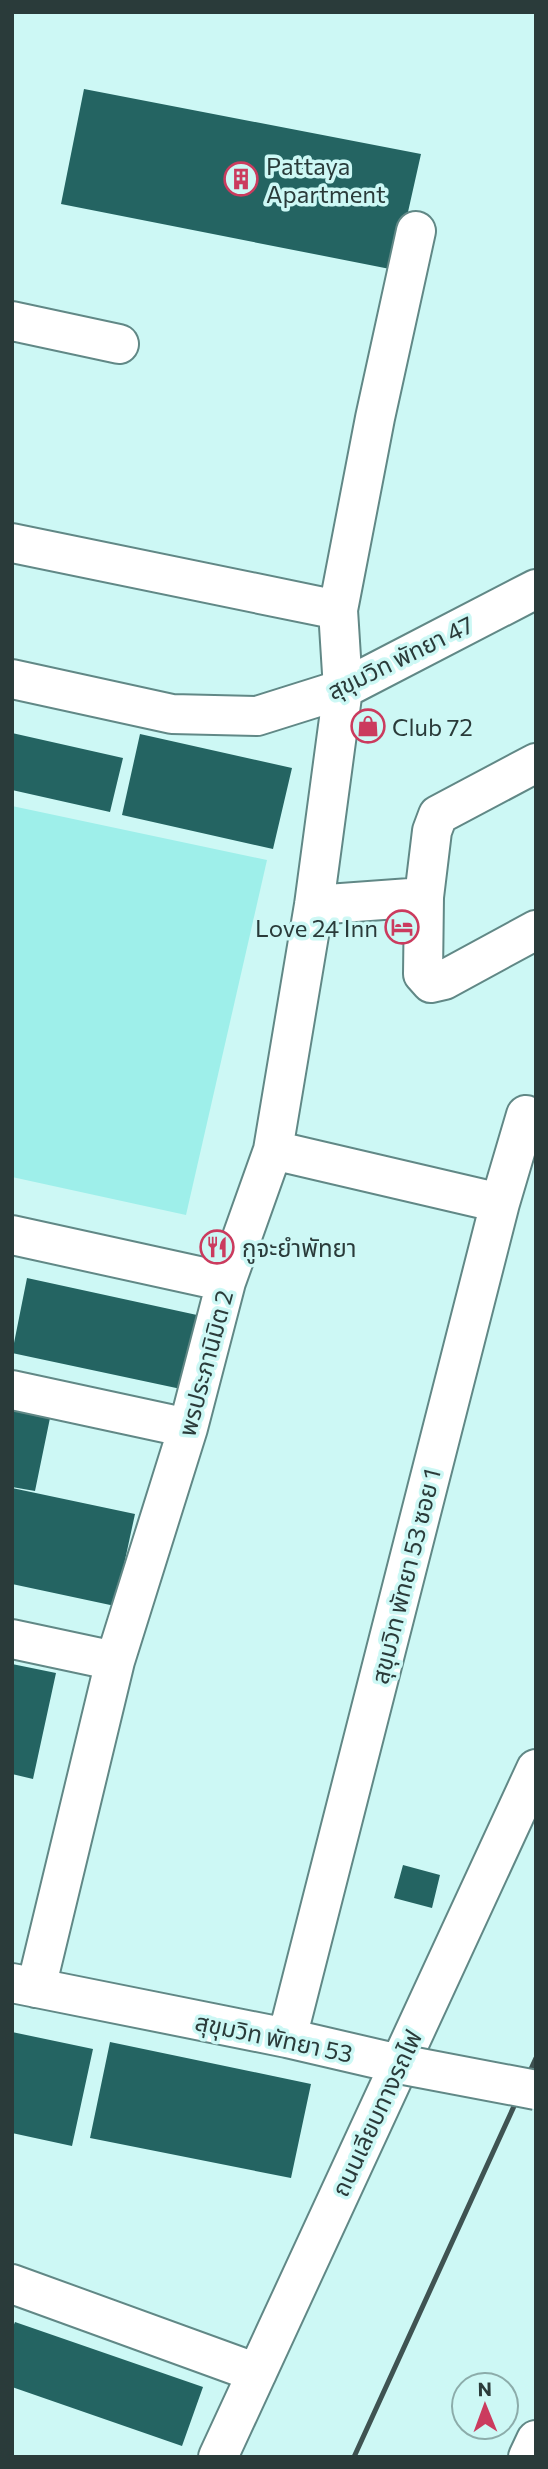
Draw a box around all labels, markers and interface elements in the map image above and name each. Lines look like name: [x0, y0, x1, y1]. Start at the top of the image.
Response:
place label: Pattaya Apartment: [266, 151, 386, 208]
building icon: Pattaya Apartment: [222, 160, 260, 198]
street label: สุขุมวิท พัทยา 47: [322, 609, 479, 707]
shop icon: Club 72: [349, 707, 387, 745]
place label: Club 72: [392, 712, 473, 741]
hotel icon: Love 24 Inn: [383, 908, 421, 946]
place label: Love 24 Inn: [255, 913, 378, 942]
restaurant icon: กูจะยำพัทยา: [198, 1228, 236, 1266]
place label: กูจะยำพัทยา: [242, 1233, 357, 1264]
street label: พรประภานิมิต 2: [172, 1287, 238, 1439]
street label: สุขุมวิท พัทยา 53 ซอย 1: [364, 1465, 448, 1687]
street label: สุขุมวิท พัทยา 53: [192, 2006, 355, 2070]
street label: ถนนเลียบทางรถไฟ: [325, 2025, 427, 2201]
north arrow: [450, 2371, 520, 2441]
text: N: [477, 2377, 492, 2400]

